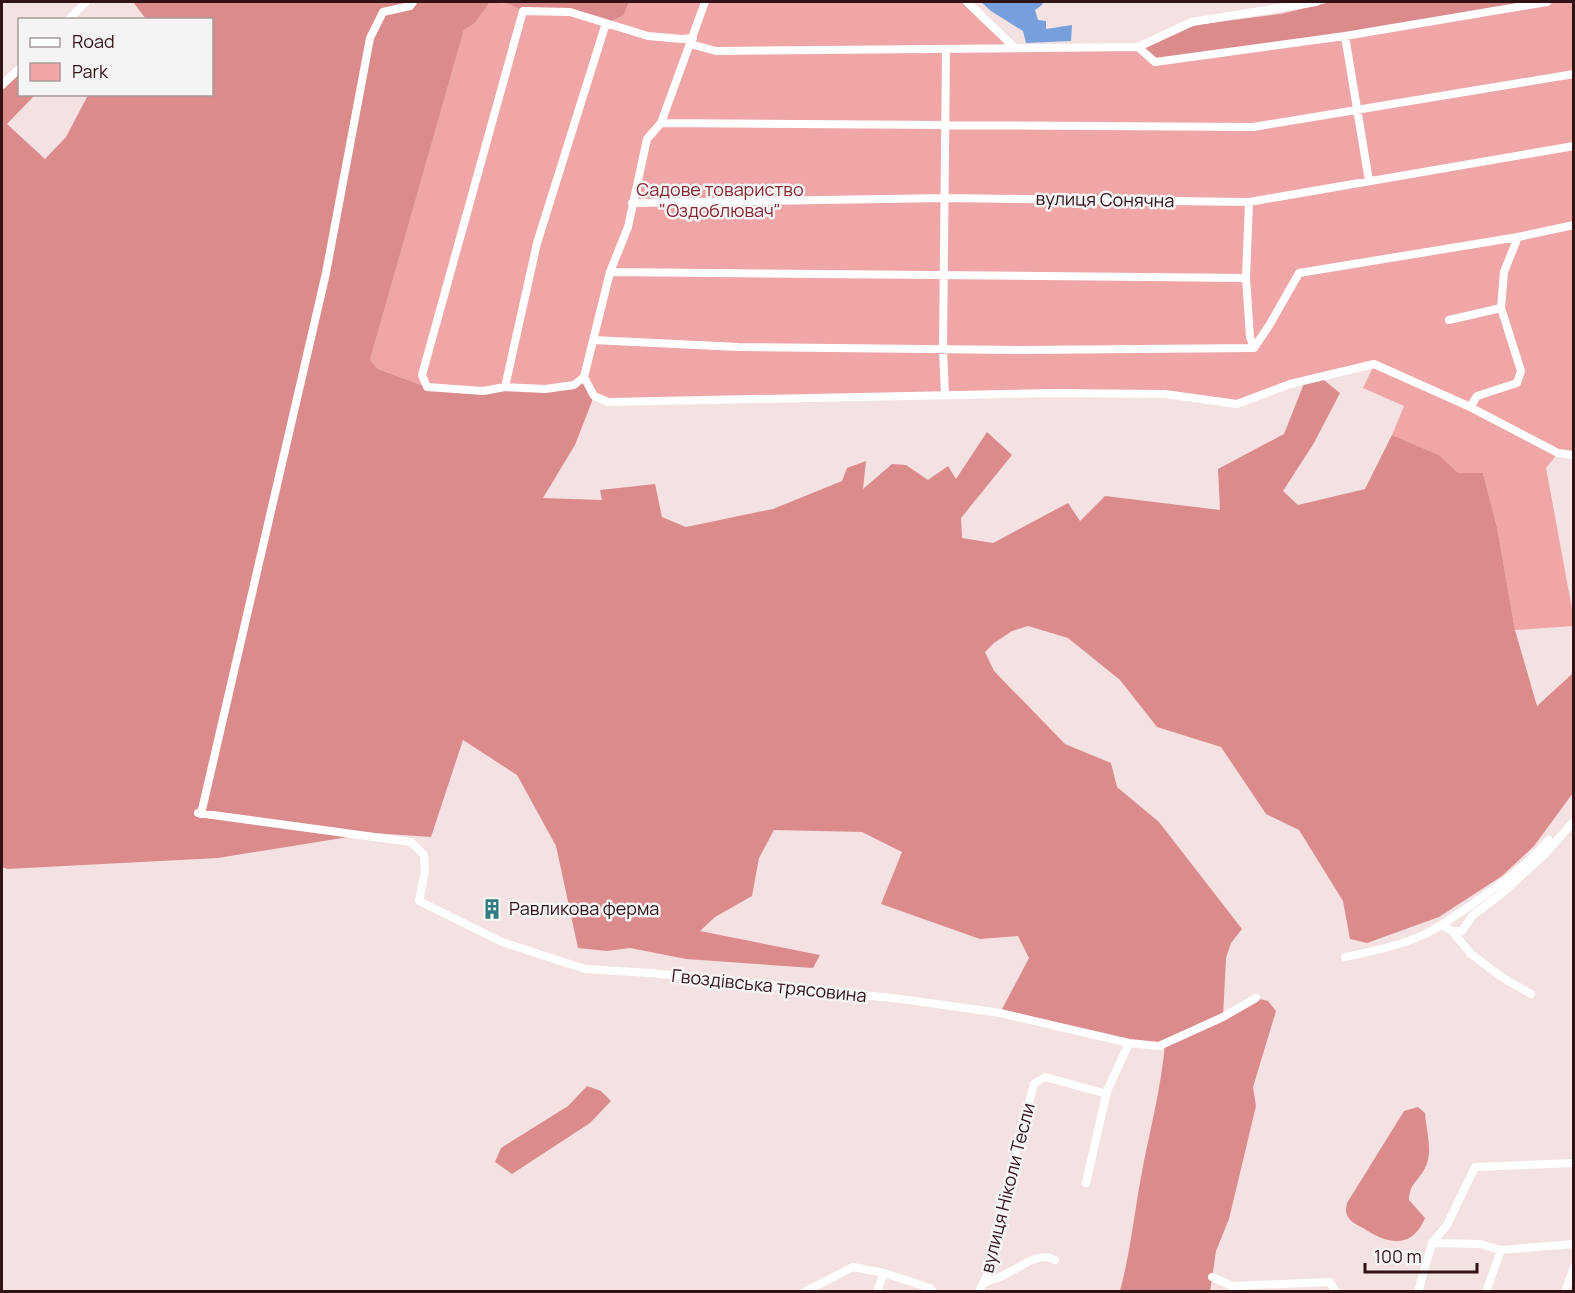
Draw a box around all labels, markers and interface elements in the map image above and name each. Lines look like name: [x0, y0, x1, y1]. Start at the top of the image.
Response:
legend: [18, 18, 213, 96]
text: Road: [72, 29, 115, 53]
text: Park: [72, 59, 109, 83]
park label: Садове товариство "Оздоблювач": [636, 177, 804, 222]
street label: вулиця Сонячна: [1036, 186, 1175, 212]
place label: Равликова ферма: [509, 896, 659, 920]
building icon: Равликова ферма: [480, 897, 504, 921]
street label: Гвоздівська трясовина: [670, 963, 868, 1007]
street label: вулиця Ніколи Тесли: [974, 1100, 1040, 1275]
scale bar: [1365, 1236, 1478, 1274]
text: 100 m: [1374, 1244, 1422, 1268]

